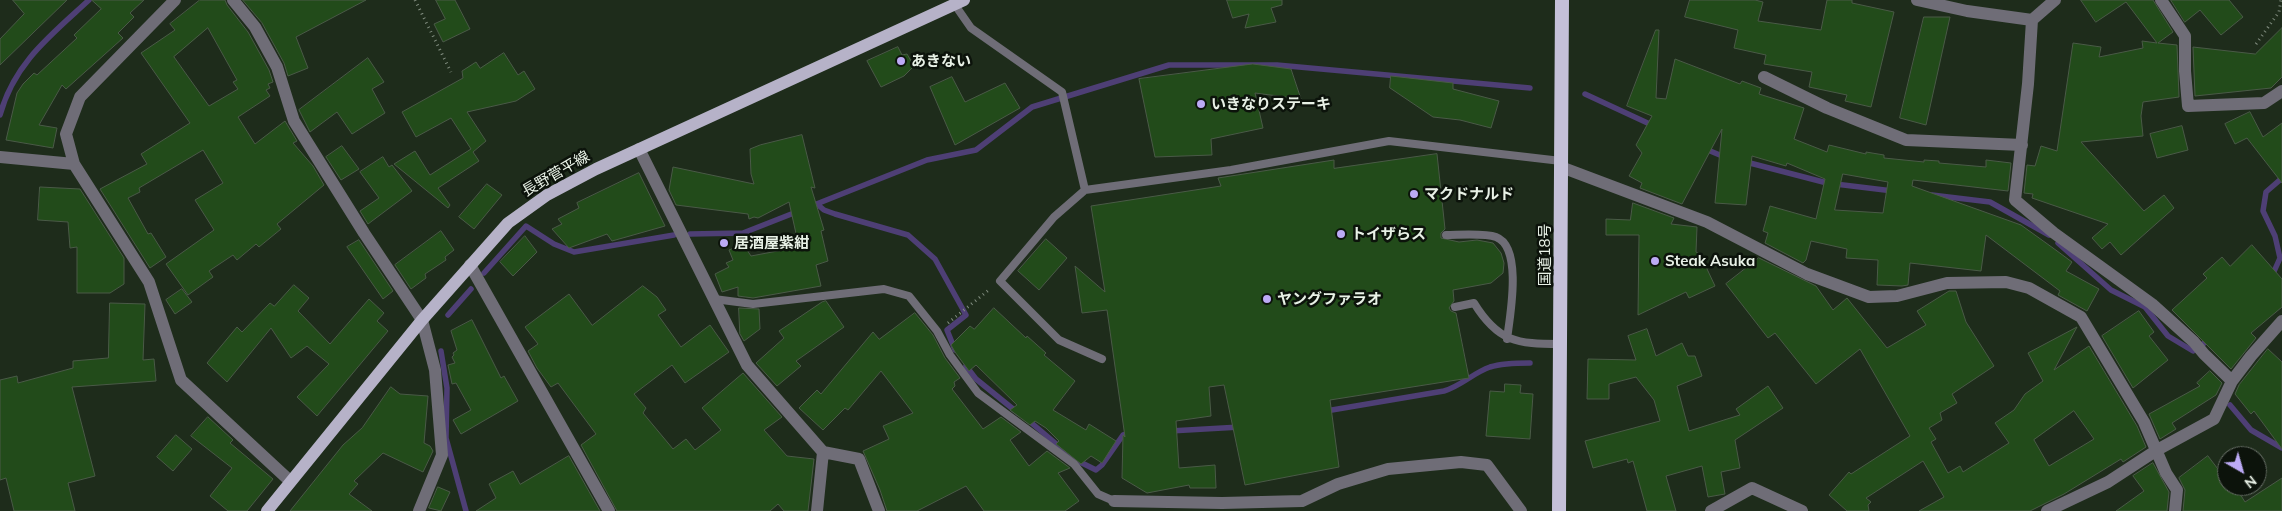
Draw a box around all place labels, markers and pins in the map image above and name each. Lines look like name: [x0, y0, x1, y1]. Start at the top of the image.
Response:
place label: あきない: [911, 52, 971, 70]
marker: あきない: [895, 55, 907, 67]
place label: いきなりステーキ: [1211, 95, 1331, 113]
marker: いきなりステーキ: [1195, 98, 1207, 110]
place label: マクドナルド: [1424, 185, 1514, 203]
marker: マクドナルド: [1408, 188, 1420, 200]
place label: トイザらス: [1351, 225, 1426, 243]
marker: トイザらス: [1335, 228, 1347, 240]
place label: 居酒屋紫紺: [734, 234, 809, 252]
marker: 居酒屋紫紺: [718, 237, 730, 249]
place label: Steak Asuka: [1665, 252, 1755, 270]
marker: Steak Asuka: [1649, 255, 1661, 267]
place label: ヤングファラオ: [1277, 290, 1382, 308]
marker: ヤングファラオ: [1261, 293, 1273, 305]

